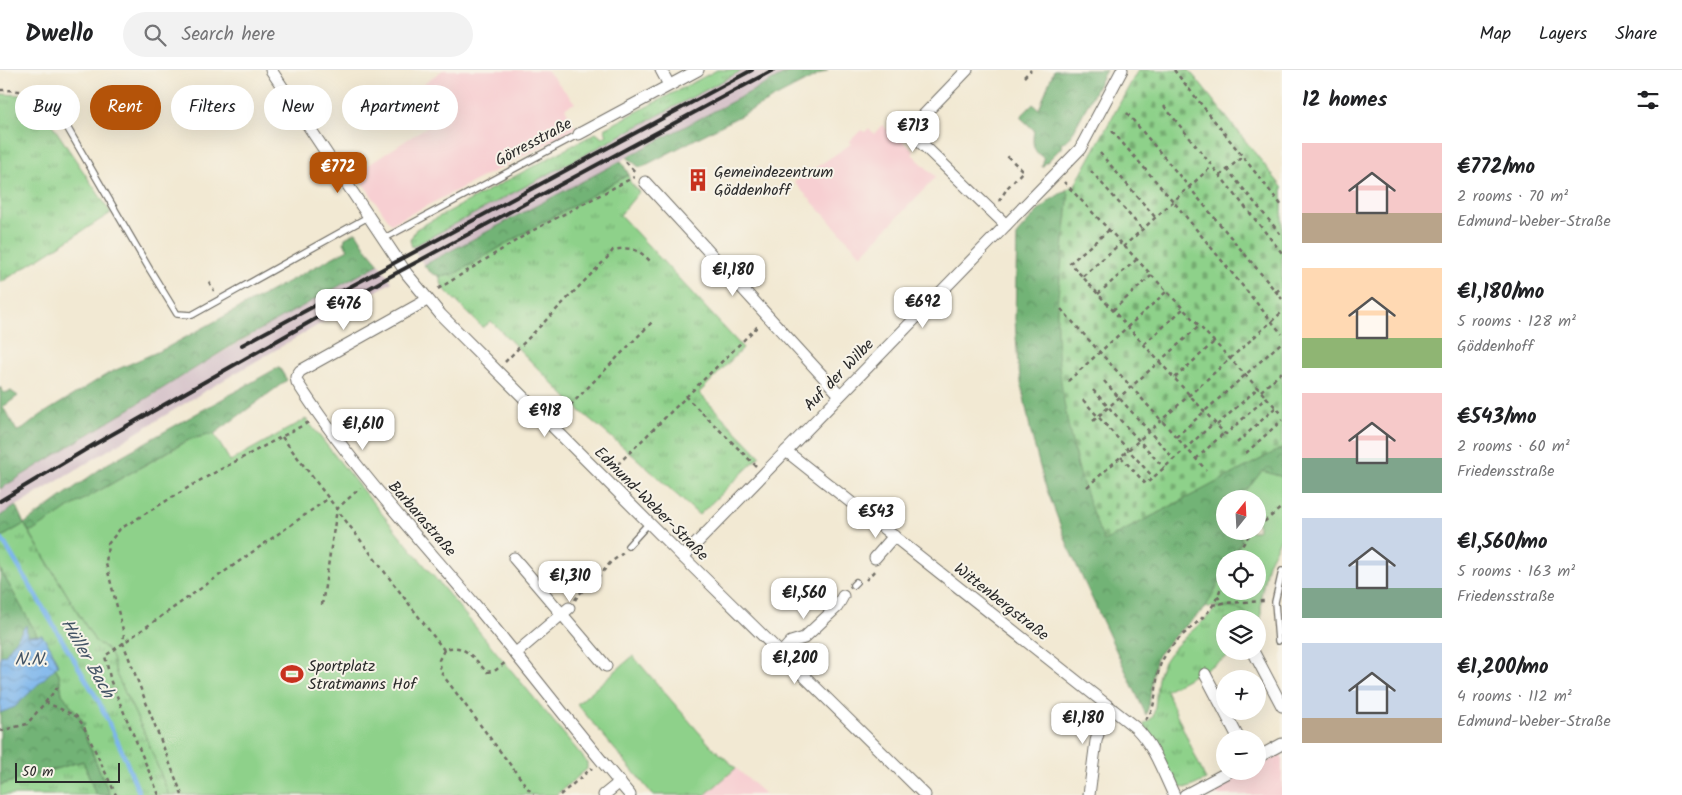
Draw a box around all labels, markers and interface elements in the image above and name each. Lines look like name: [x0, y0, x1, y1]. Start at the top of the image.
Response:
search box: [123, 12, 473, 57]
text: Dwello: [25, 15, 93, 54]
text: Search here: [181, 20, 275, 50]
text: Map: [1480, 20, 1511, 49]
text: Layers: [1539, 20, 1587, 49]
text: Share: [1615, 20, 1657, 49]
icon: search: [141, 21, 169, 49]
text: 12 homes: [1302, 84, 1387, 117]
chip: Buy: [15, 85, 80, 130]
chip: Rent: [90, 85, 161, 130]
chip: Filters: [171, 85, 254, 130]
chip: New: [264, 85, 332, 130]
chip: Apartment: [342, 85, 458, 130]
icon: filters: [1634, 86, 1662, 114]
pin: €713: [883, 111, 943, 153]
street label: Görresstraße: [491, 112, 577, 173]
text: €713: [897, 114, 929, 139]
text: €772/mo: [1457, 151, 1535, 184]
pin: €772: [308, 152, 368, 194]
text: €772: [321, 155, 355, 180]
place label: Gemeindezentrum Göddenhoff: [714, 160, 833, 203]
icon: home: [1342, 163, 1402, 223]
building icon: Gemeindezentrum Göddenhoff: [685, 167, 711, 193]
text: 2 rooms · 70 m²: [1457, 184, 1568, 209]
text: Edmund-Weber-Straße: [1457, 209, 1611, 234]
pin: €1,180: [692, 254, 774, 297]
text: €1,180: [712, 258, 754, 283]
text: €1,180/mo: [1457, 276, 1544, 309]
pin: €692: [893, 286, 953, 329]
pin: €476: [314, 288, 374, 331]
icon: home: [1342, 288, 1402, 348]
text: €692: [905, 290, 941, 315]
text: €476: [326, 292, 362, 317]
text: 5 rooms · 128 m²: [1457, 309, 1576, 334]
street label: Auf der Wilbe: [798, 333, 880, 417]
text: Göddenhoff: [1457, 334, 1534, 359]
pin: €918: [515, 396, 575, 438]
text: €918: [529, 399, 561, 424]
text: €543/mo: [1457, 401, 1537, 434]
pin: €1,610: [322, 408, 404, 451]
text: €1,610: [343, 412, 383, 437]
icon: home: [1342, 413, 1402, 473]
text: 2 rooms · 60 m²: [1457, 434, 1570, 459]
street label: Edmund-Weber-Straße: [588, 441, 714, 567]
text: Friedensstraße: [1457, 459, 1555, 484]
street label: Barbarastraße: [382, 475, 462, 563]
north arrow: [1216, 490, 1266, 540]
map controls: [1216, 490, 1266, 780]
pin: €543: [846, 496, 906, 539]
text: €543: [858, 500, 894, 525]
text: €1,560/mo: [1457, 526, 1548, 559]
icon: home: [1342, 538, 1402, 598]
button: locate: [1216, 550, 1266, 600]
street label: Wittenbergstraße: [948, 557, 1054, 648]
text: 5 rooms · 163 m²: [1457, 559, 1575, 584]
pin: €1,310: [529, 560, 611, 603]
text: €1,310: [550, 564, 590, 589]
pin: €1,560: [763, 578, 845, 620]
text: €1,560: [782, 581, 826, 606]
text: Friedensstraße: [1457, 584, 1555, 609]
button: layers: [1216, 610, 1266, 660]
water label: Hüller Bach: [52, 613, 122, 705]
pin: €1,200: [754, 642, 836, 685]
water label: N.N.: [15, 646, 47, 675]
text: €1,200: [773, 646, 817, 671]
text: €1,200/mo: [1457, 651, 1549, 684]
place label: Sportplatz Stratmanns Hof: [308, 654, 418, 697]
sports icon: Sportplatz Stratmanns Hof: [279, 661, 305, 687]
icon: home: [1342, 663, 1402, 723]
button: +: [1216, 670, 1266, 720]
text: 4 rooms · 112 m²: [1457, 684, 1572, 709]
pin: €1,180: [1042, 702, 1124, 745]
text: €1,180: [1062, 706, 1104, 731]
text: Edmund-Weber-Straße: [1457, 709, 1611, 734]
button: −: [1216, 730, 1266, 780]
scale bar: [15, 760, 120, 783]
text: 50 m: [22, 761, 53, 783]

